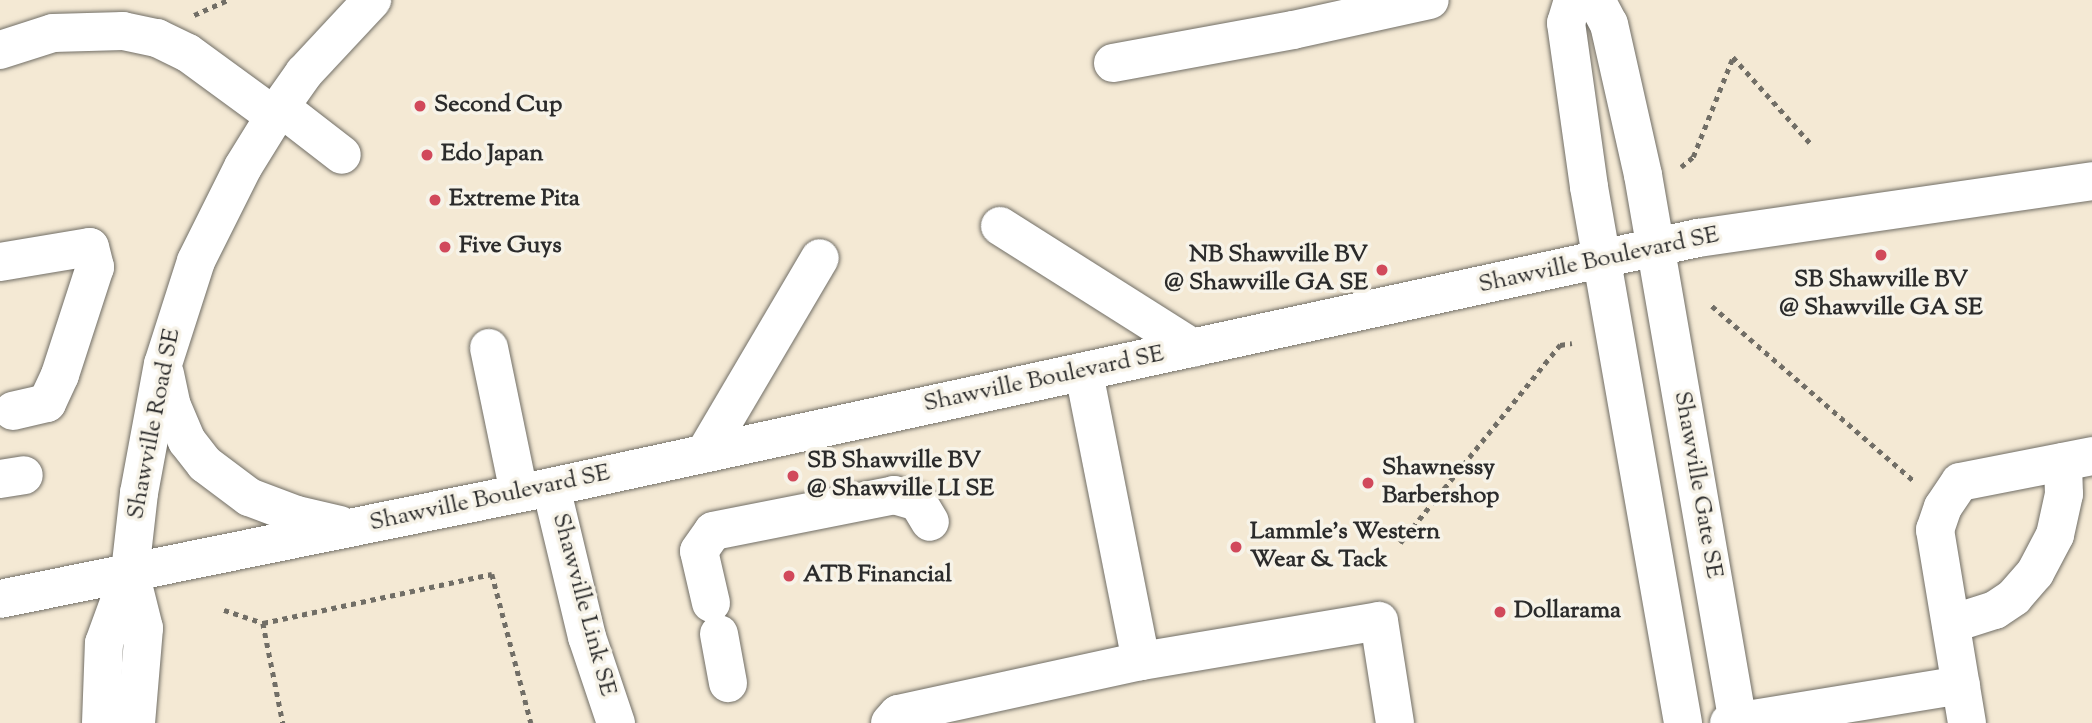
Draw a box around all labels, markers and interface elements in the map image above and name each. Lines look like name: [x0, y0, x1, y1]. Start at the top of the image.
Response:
place label: Second Cup: [434, 92, 562, 120]
marker: Second Cup: [412, 98, 428, 114]
place label: Edo Japan: [441, 141, 543, 169]
marker: Edo Japan: [419, 147, 435, 163]
place label: Extreme Pita: [449, 186, 580, 214]
marker: Extreme Pita: [427, 192, 443, 208]
street label: Shawville Boulevard SE: [1476, 221, 1722, 301]
place label: Five Guys: [459, 233, 562, 261]
marker: Five Guys: [437, 239, 453, 255]
place label: NB Shawville BV @ Shawville GA SE: [1164, 242, 1368, 298]
marker: SB Shawville BV @ Shawville GA SE: [1873, 247, 1889, 263]
marker: NB Shawville BV @ Shawville GA SE: [1374, 262, 1390, 278]
place label: SB Shawville BV @ Shawville GA SE: [1779, 267, 1983, 323]
street label: Shawville Road SE: [122, 326, 188, 522]
street label: Shawville Boulevard SE: [921, 340, 1167, 420]
street label: Shawville Gate SE: [1666, 389, 1728, 581]
place label: SB Shawville BV @ Shawville LI SE: [807, 448, 994, 504]
place label: Shawnessy Barbershop: [1382, 455, 1499, 511]
street label: Shawville Boulevard SE: [367, 459, 613, 539]
marker: SB Shawville BV @ Shawville LI SE: [785, 468, 801, 484]
marker: Shawnessy Barbershop: [1360, 475, 1376, 491]
street label: Shawville Link SE: [545, 510, 621, 700]
place label: Lammle's Western Wear & Tack: [1250, 519, 1440, 575]
marker: Lammle's Western Wear & Tack: [1228, 539, 1244, 555]
place label: ATB Financial: [803, 562, 952, 590]
marker: ATB Financial: [781, 568, 797, 584]
place label: Dollarama: [1514, 598, 1621, 626]
marker: Dollarama: [1492, 604, 1508, 620]

